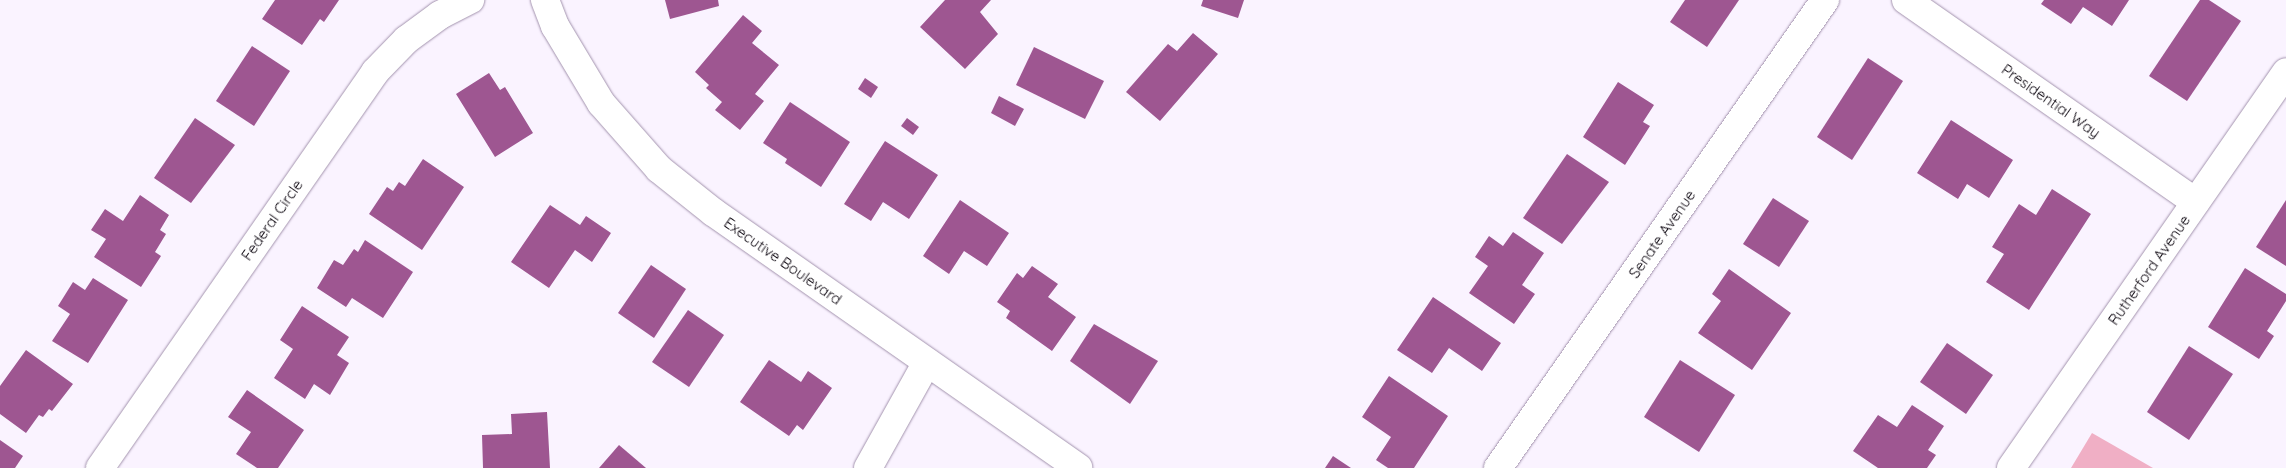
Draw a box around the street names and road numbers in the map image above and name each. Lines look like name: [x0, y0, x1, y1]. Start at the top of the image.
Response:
street label: Presidential Way: [1998, 60, 2104, 142]
street label: Federal Circle: [238, 176, 306, 264]
street label: Senate Avenue: [1625, 186, 1699, 282]
street label: Rutherford Avenue: [2104, 212, 2194, 328]
street label: Executive Boulevard: [721, 214, 845, 308]

